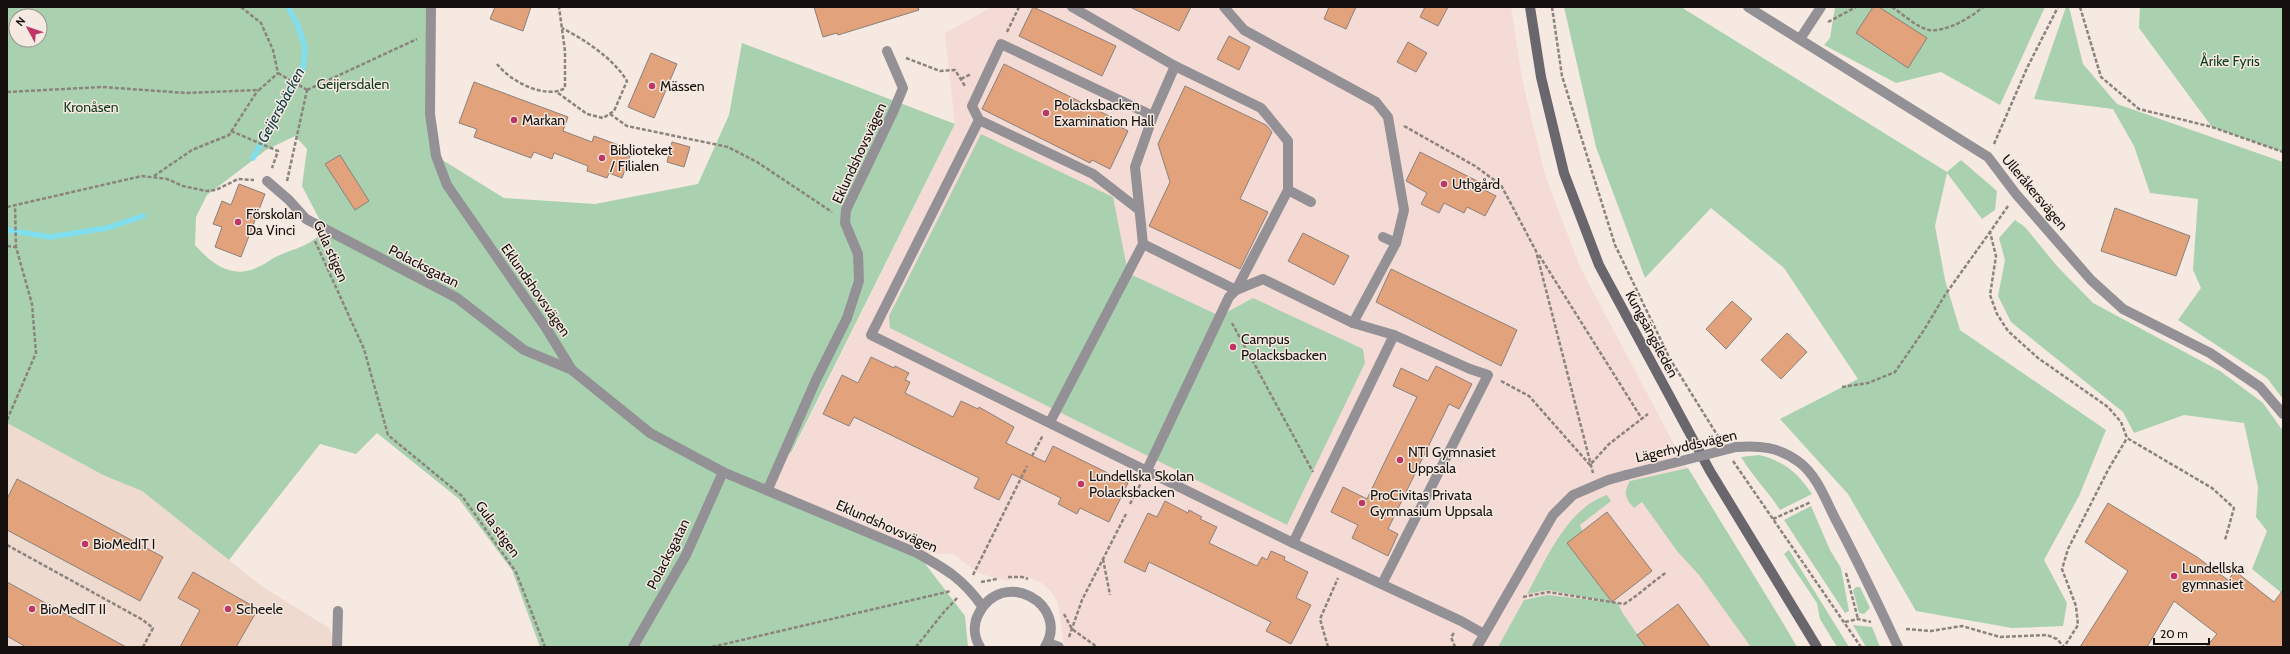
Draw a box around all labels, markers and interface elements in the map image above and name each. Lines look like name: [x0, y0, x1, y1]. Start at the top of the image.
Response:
north arrow: [8, 8, 48, 48]
text: N: [12, 14, 28, 29]
park label: Årike Fyris: [2200, 52, 2260, 70]
water label: Geijersbäcken: [254, 64, 308, 146]
park label: Geijersdalen: [317, 75, 389, 93]
place label: Mässen: [660, 77, 705, 95]
marker: Mässen: [647, 81, 657, 91]
place label: Polacksbacken Examination Hall: [1054, 96, 1155, 130]
park label: Kronåsen: [63, 98, 119, 116]
street label: Eklundshovsvägen: [828, 99, 890, 206]
marker: Polacksbacken Examination Hall: [1041, 108, 1051, 118]
place label: Markan: [522, 111, 565, 129]
marker: Markan: [509, 115, 519, 125]
place label: Biblioteket / Filialen: [609, 141, 673, 175]
street label: Ulleråkersvägen: [1998, 150, 2072, 234]
marker: Biblioteket / Filialen: [597, 153, 607, 163]
place label: Uthgård: [1452, 175, 1500, 193]
marker: Uthgård: [1439, 179, 1449, 189]
place label: Förskolan Da Vinci: [246, 205, 302, 239]
marker: Förskolan Da Vinci: [233, 217, 243, 227]
street label: Gula stigen: [310, 218, 353, 285]
street label: Eklundshovsvägen: [497, 240, 575, 340]
street label: Polacksgatan: [386, 241, 462, 292]
street label: Kungsängsleden: [1622, 287, 1683, 381]
place label: Campus Polacksbacken: [1241, 330, 1327, 364]
marker: Campus Polacksbacken: [1228, 342, 1238, 352]
street label: Lägerhyddsvägen: [1634, 426, 1739, 466]
place label: NTI Gymnasiet Uppsala: [1408, 443, 1496, 477]
marker: NTI Gymnasiet Uppsala: [1395, 455, 1405, 465]
place label: Lundellska Skolan Polacksbacken: [1089, 467, 1194, 501]
marker: Lundellska Skolan Polacksbacken: [1076, 479, 1086, 489]
place label: ProCivitas Privata Gymnasium Uppsala: [1370, 486, 1493, 520]
street label: Eklundshovsvägen: [833, 496, 941, 557]
street label: Gula stigen: [472, 497, 525, 561]
marker: ProCivitas Privata Gymnasium Uppsala: [1357, 498, 1367, 508]
street label: Polacksgatan: [643, 516, 694, 592]
place label: BioMedIT I: [93, 535, 155, 553]
marker: BioMedIT I: [80, 539, 90, 549]
place label: Lundellska gymnasiet: [2182, 559, 2245, 593]
marker: Lundellska gymnasiet: [2169, 571, 2179, 581]
place label: BioMedIT II: [40, 600, 106, 618]
place label: Scheele: [236, 600, 283, 618]
marker: BioMedIT II: [27, 604, 37, 614]
marker: Scheele: [223, 604, 233, 614]
scale bar: [2154, 620, 2209, 646]
text: 20 m: [2160, 626, 2188, 641]

